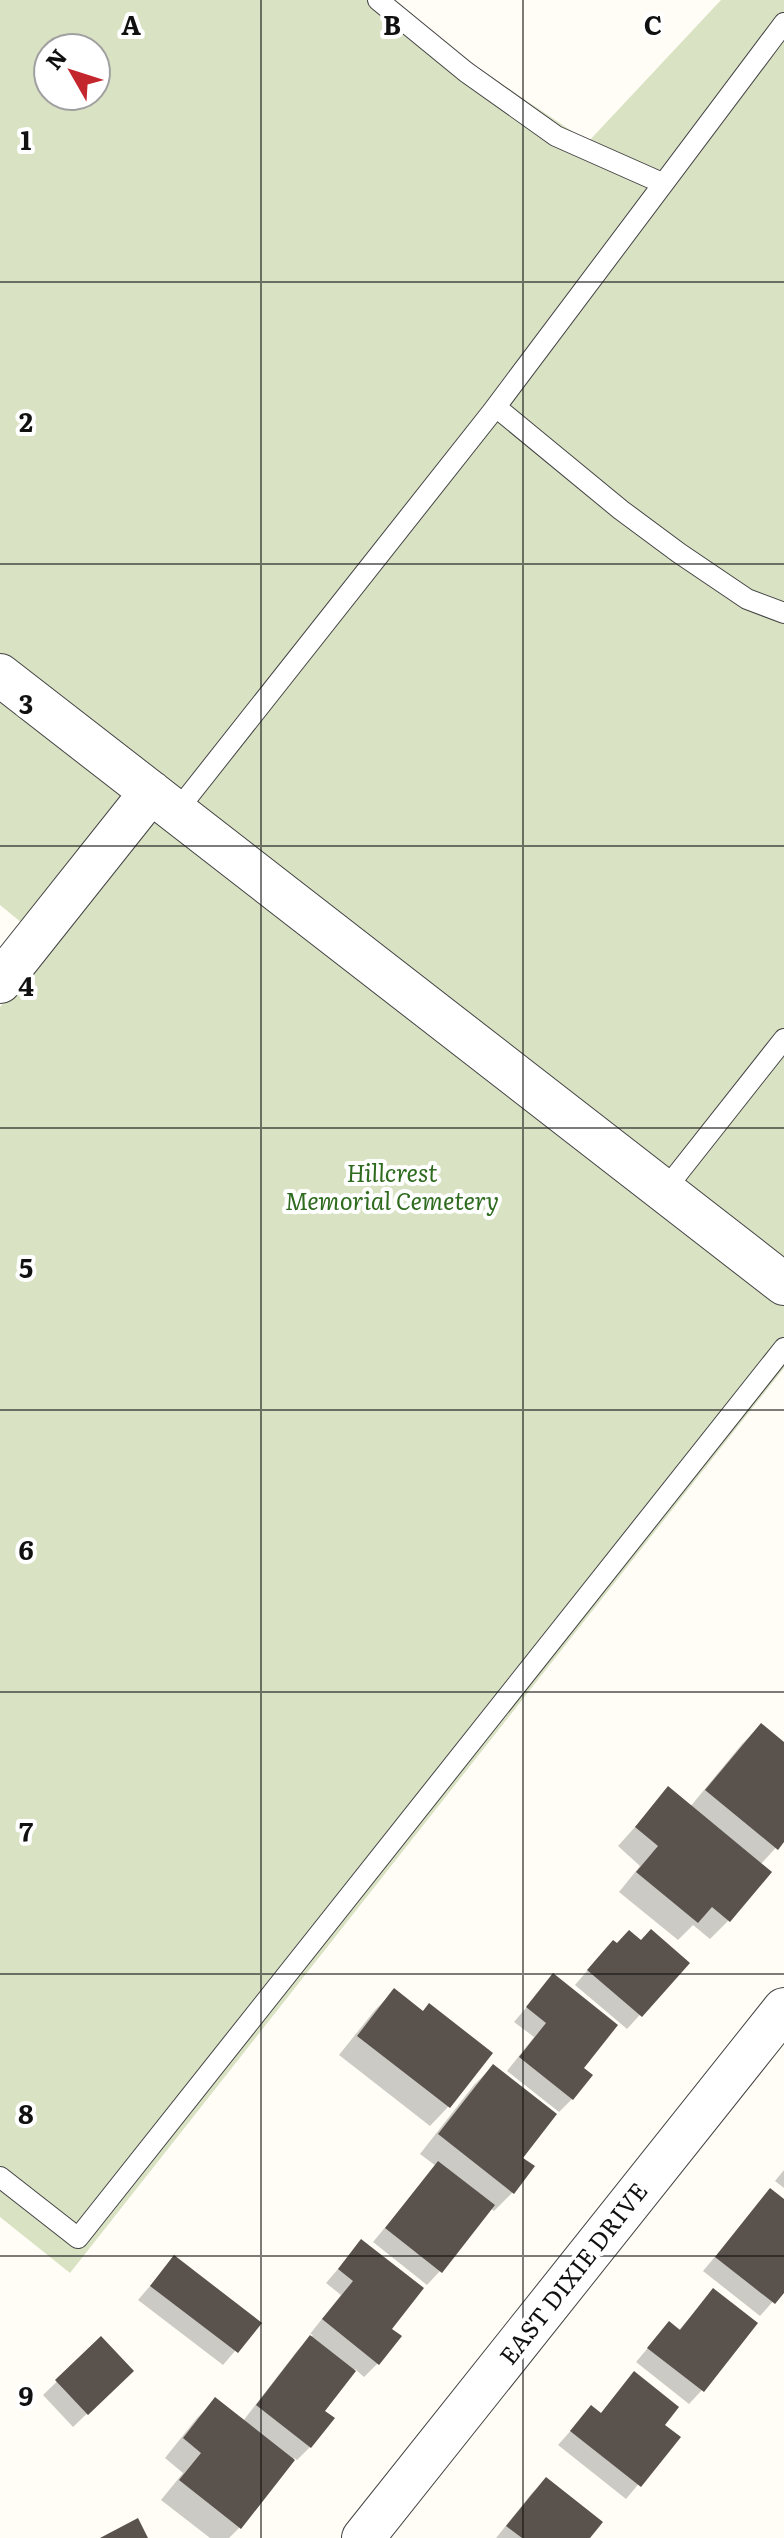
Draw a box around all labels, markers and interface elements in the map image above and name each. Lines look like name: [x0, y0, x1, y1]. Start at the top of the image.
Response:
text: A: [121, 4, 141, 43]
text: B: [383, 4, 401, 43]
text: C: [644, 4, 662, 43]
north arrow: [32, 32, 112, 112]
text: N: [37, 41, 74, 76]
text: 1: [21, 119, 32, 158]
text: 2: [19, 401, 33, 440]
text: 3: [19, 683, 33, 722]
text: 4: [18, 965, 34, 1004]
park label: Hillcrest Memorial Cemetery: [285, 1154, 499, 1217]
text: 5: [19, 1247, 33, 1286]
text: 6: [18, 1529, 34, 1568]
text: 7: [19, 1811, 33, 1850]
text: 8: [18, 2093, 34, 2132]
street label: EAST DIXIE DRIVE: [490, 2174, 654, 2371]
text: 9: [19, 2375, 34, 2414]

